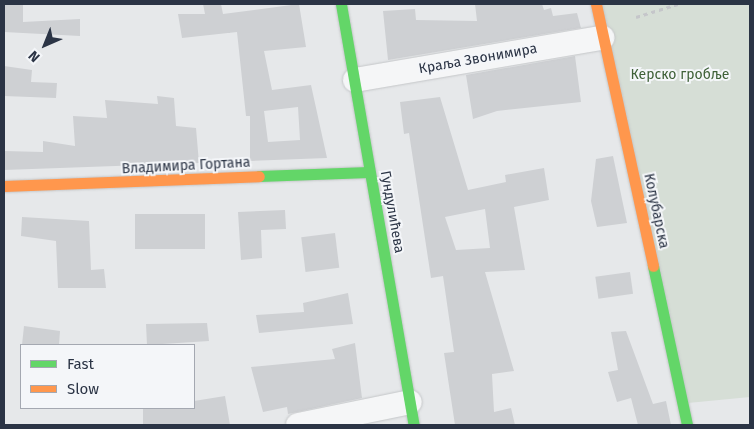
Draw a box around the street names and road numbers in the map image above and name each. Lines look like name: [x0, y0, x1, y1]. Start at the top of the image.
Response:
street label: Краља Звонимира: [417, 40, 539, 78]
street label: Владимира Гортана: [121, 154, 251, 178]
street label: Гундулићева: [376, 169, 408, 255]
street label: Колубарска: [640, 172, 672, 250]

